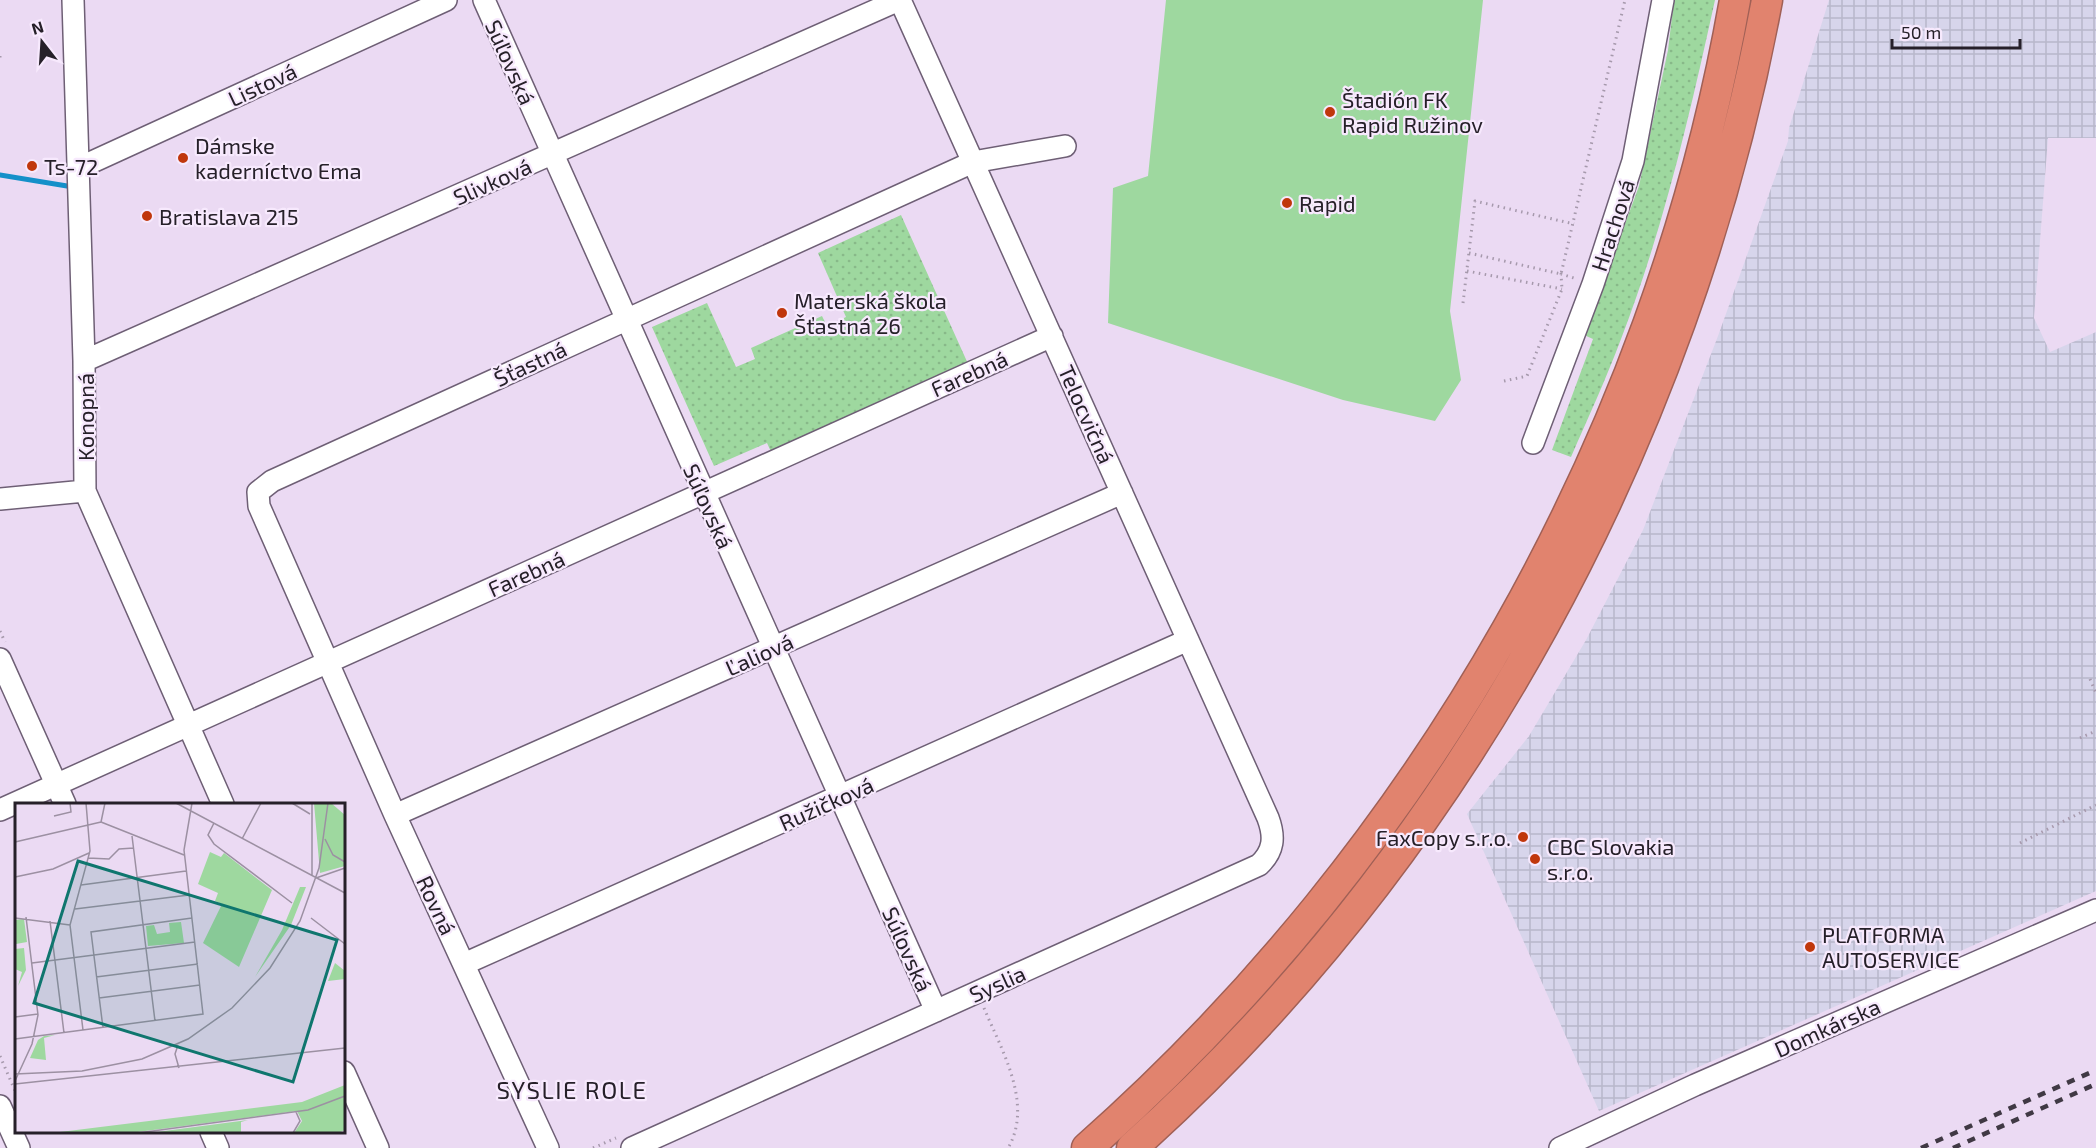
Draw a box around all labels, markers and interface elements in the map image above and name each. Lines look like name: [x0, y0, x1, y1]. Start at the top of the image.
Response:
north arrow: [12, 12, 72, 72]
scale bar: [1892, 12, 2020, 50]
text: N: [29, 16, 46, 38]
street label: Súľovská: [481, 16, 541, 108]
text: 50 m: [1901, 21, 1941, 43]
street label: Listová: [224, 57, 300, 111]
place label: Štadión FK Rapid Ružinov: [1342, 86, 1483, 137]
marker: Štadión FK Rapid Ružinov: [1323, 105, 1337, 119]
place label: Dámske kaderníctvo Ema: [195, 132, 362, 183]
marker: Dámske kaderníctvo Ema: [176, 151, 190, 165]
street label: Slivková: [449, 152, 535, 210]
place label: Ts-72: [44, 153, 98, 179]
marker: Ts-72: [25, 159, 39, 173]
street label: Hrachová: [1585, 176, 1639, 274]
place label: Rapid: [1299, 190, 1356, 216]
marker: Rapid: [1280, 196, 1294, 210]
place label: Bratislava 215: [159, 203, 299, 229]
marker: Bratislava 215: [140, 209, 154, 223]
place label: Materská škola Šťastná 26: [794, 287, 947, 338]
marker: Materská škola Šťastná 26: [775, 306, 789, 320]
street label: Šťastná: [490, 335, 570, 391]
street label: Farebná: [927, 345, 1011, 401]
street label: Telocvičná: [1054, 361, 1120, 467]
street label: Konopná: [72, 373, 98, 461]
street label: Súľovská: [679, 460, 739, 552]
street label: Farebná: [484, 545, 568, 601]
street label: Ľaliová: [721, 628, 797, 680]
street label: Ružičková: [775, 771, 877, 835]
inset map: [15, 803, 345, 1133]
place label: FaxCopy s.r.o.: [1376, 824, 1511, 850]
marker: FaxCopy s.r.o.: [1516, 830, 1530, 844]
place label: CBC Slovakia s.r.o.: [1547, 833, 1674, 884]
marker: CBC Slovakia s.r.o.: [1528, 852, 1542, 866]
street label: Rovná: [412, 871, 462, 939]
street label: Súľovská: [878, 903, 938, 995]
place label: PLATFORMA AUTOSERVICE: [1822, 921, 1960, 972]
marker: PLATFORMA AUTOSERVICE: [1803, 940, 1817, 954]
street label: Syslia: [965, 959, 1029, 1007]
street label: Domkárska: [1770, 992, 1884, 1062]
district label: SYSLIE ROLE: [497, 1075, 647, 1104]

